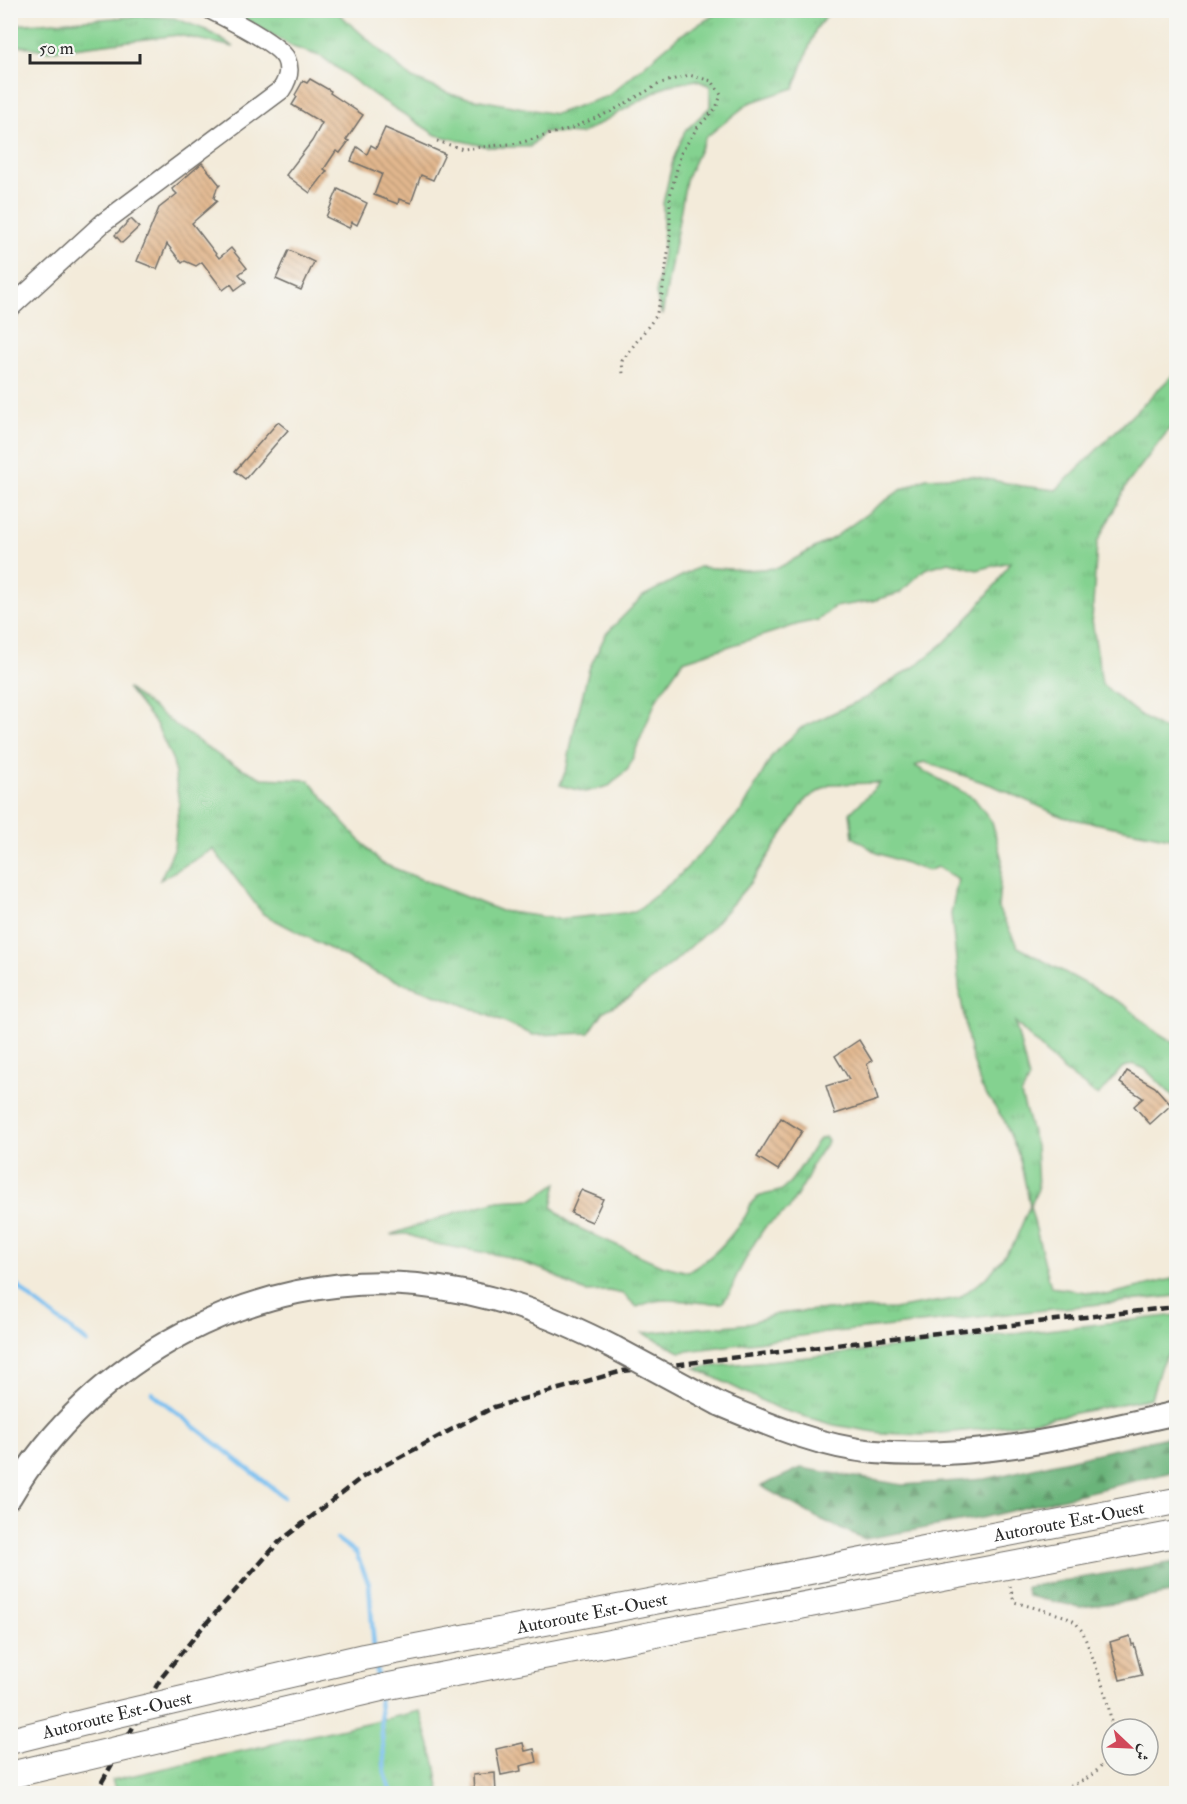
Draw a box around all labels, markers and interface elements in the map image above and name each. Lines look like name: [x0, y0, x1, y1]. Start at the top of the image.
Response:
scale bar: [30, 27, 140, 65]
text: 50 m: [39, 37, 74, 60]
street label: Autoroute Est-Ouest: [990, 1496, 1146, 1547]
street label: Autoroute Est-Ouest: [514, 1587, 669, 1639]
street label: Autoroute Est-Ouest: [39, 1686, 194, 1744]
north arrow: [1100, 1717, 1160, 1777]
text: ش: [1131, 1741, 1155, 1764]

